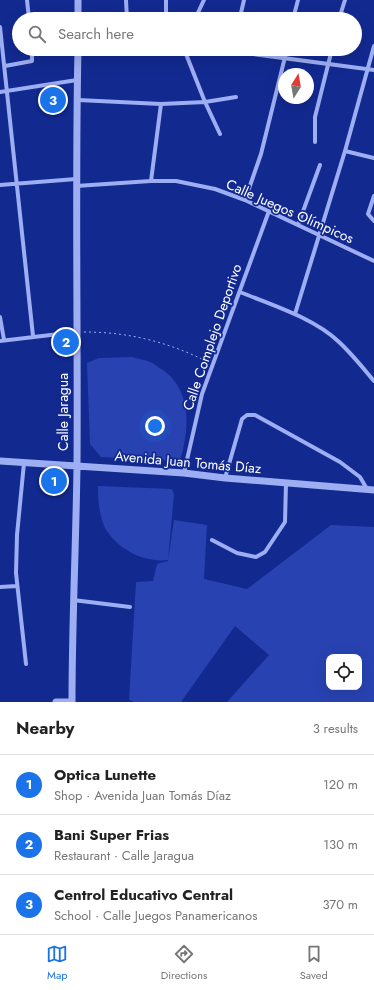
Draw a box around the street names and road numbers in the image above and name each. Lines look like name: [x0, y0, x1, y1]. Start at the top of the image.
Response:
street label: Calle Juegos Olímpicos: [223, 174, 357, 248]
street label: Calle Complejo Deportivo: [178, 261, 247, 413]
street label: Calle Jaragua: [53, 373, 73, 451]
street label: Avenida Juan Tomás Díaz: [114, 446, 263, 478]

